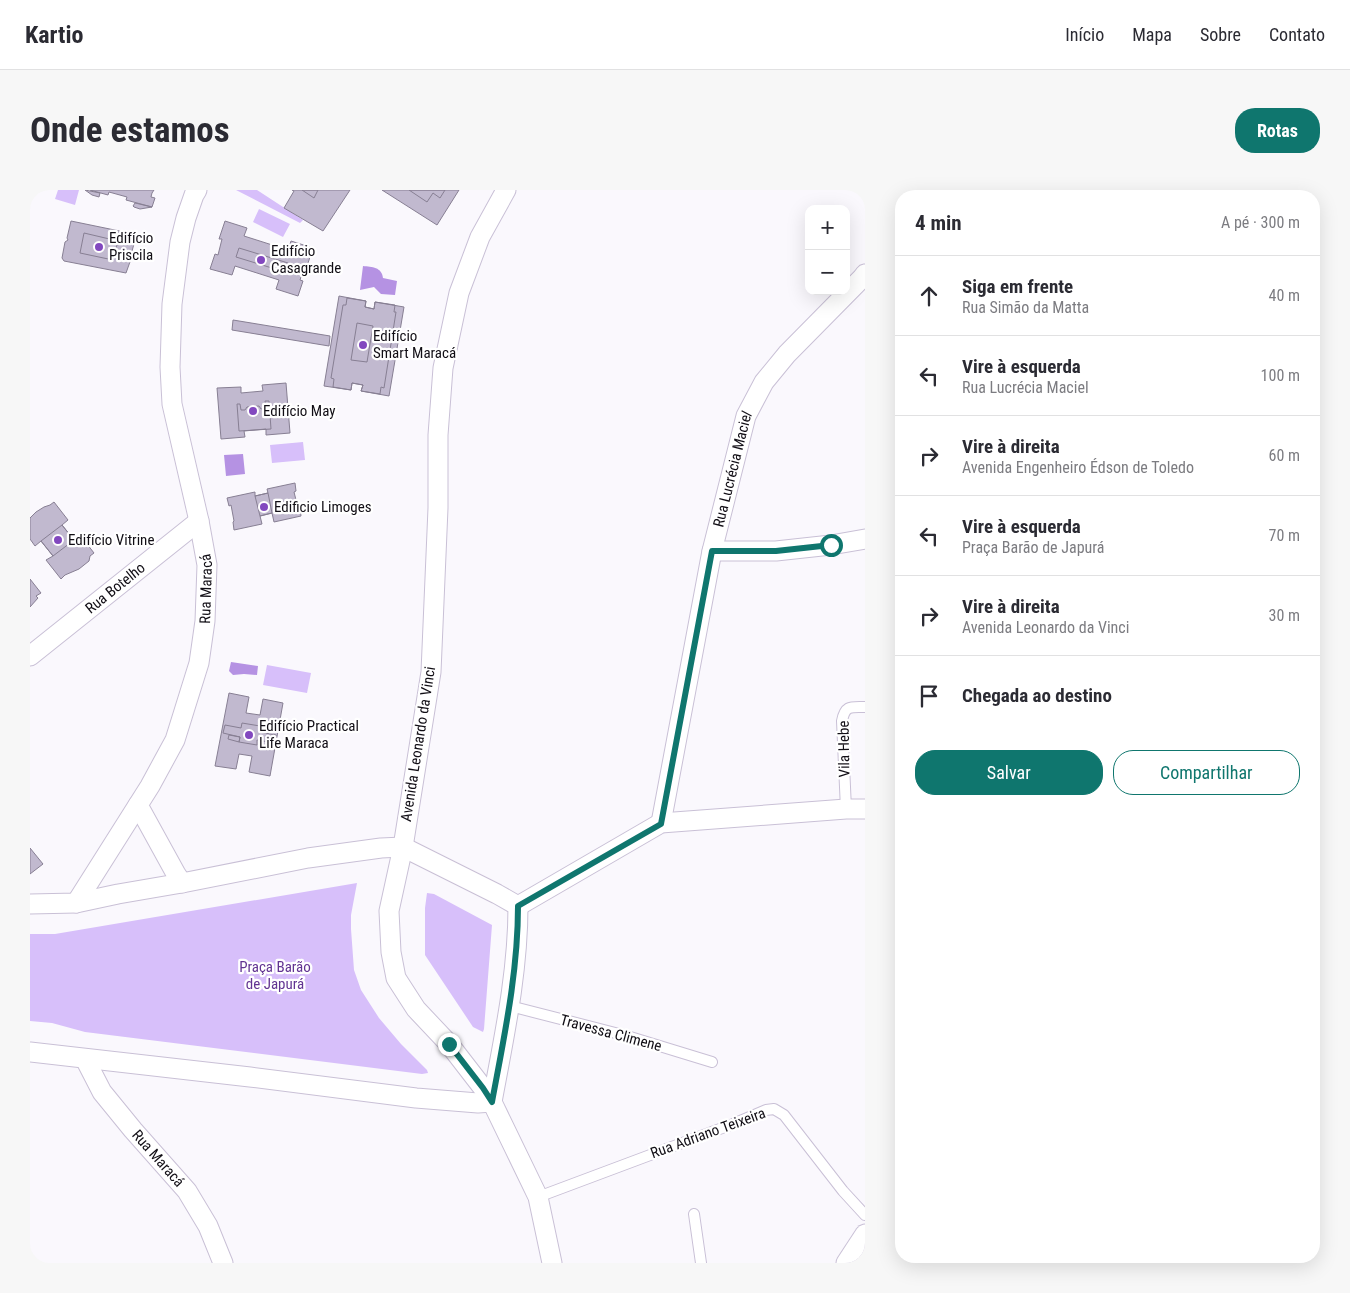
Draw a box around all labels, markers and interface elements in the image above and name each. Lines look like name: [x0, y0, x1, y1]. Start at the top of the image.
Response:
text: Kartio: [25, 21, 83, 49]
text: Início: [1065, 24, 1104, 45]
text: Mapa: [1132, 24, 1172, 45]
text: Sobre: [1200, 24, 1241, 45]
text: Contato: [1269, 24, 1325, 45]
button: Rotas: [1235, 108, 1320, 153]
text: Onde estamos: [30, 110, 230, 151]
map controls: [805, 205, 850, 295]
button: +: [805, 205, 850, 250]
text: 4 min: [915, 211, 962, 235]
text: A pé · 300 m: [1221, 213, 1300, 232]
place label: Edifício Priscila: [109, 229, 153, 264]
marker: Edifício Priscila: [93, 241, 105, 253]
place label: Edifício Casagrande: [271, 242, 341, 277]
button: −: [805, 250, 850, 295]
marker: Edifício Casagrande: [255, 254, 267, 266]
text: Siga em frente: [962, 275, 1073, 298]
icon: ahead: [915, 282, 943, 310]
text: 40 m: [1268, 286, 1300, 305]
text: Rua Simão da Matta: [962, 298, 1089, 317]
place label: Edifício Smart Maracá: [373, 327, 456, 362]
marker: Edifício Smart Maracá: [357, 339, 369, 351]
text: Vire à esquerda: [962, 355, 1081, 378]
icon: left: [915, 362, 943, 390]
text: 100 m: [1261, 366, 1300, 385]
text: Rua Lucrécia Maciel: [962, 378, 1089, 397]
place label: Edifício May: [263, 402, 335, 420]
marker: Edifício May: [247, 405, 259, 417]
street label: Rua Lucrécia Maciel: [709, 408, 756, 529]
text: Vire à direita: [962, 435, 1060, 458]
icon: right: [915, 442, 943, 470]
text: 60 m: [1268, 446, 1300, 465]
text: Avenida Engenheiro Édson de Toledo: [962, 458, 1194, 477]
place label: Edificio Limoges: [274, 498, 372, 516]
marker: Edificio Limoges: [258, 501, 270, 513]
text: Vire à esquerda: [962, 515, 1081, 538]
icon: left: [915, 522, 943, 550]
text: 70 m: [1268, 526, 1300, 545]
place label: Edifício Vitrine: [68, 531, 154, 549]
marker: Edifício Vitrine: [52, 534, 64, 546]
route start: [820, 534, 843, 557]
text: Praça Barão de Japurá: [962, 538, 1105, 557]
street label: Rua Maracá: [196, 552, 216, 624]
street label: Rua Botelho: [82, 559, 149, 617]
text: Vire à direita: [962, 595, 1060, 618]
icon: right: [915, 602, 943, 630]
text: 30 m: [1268, 606, 1300, 625]
text: Avenida Leonardo da Vinci: [962, 618, 1129, 637]
street label: Avenida Leonardo da Vinci: [397, 665, 439, 823]
icon: arrive: [915, 682, 943, 710]
text: Chegada ao destino: [962, 684, 1112, 707]
place label: Edifício Practical Life Maraca: [259, 717, 359, 752]
street label: Vila Hebe: [835, 721, 853, 777]
marker: Edifício Practical Life Maraca: [243, 729, 255, 741]
button: Salvar: [915, 750, 1103, 795]
button: Compartilhar: [1113, 750, 1300, 795]
park label: Praça Barão de Japurá: [239, 958, 311, 993]
street label: Travessa Climene: [558, 1011, 664, 1055]
route end: [438, 1033, 461, 1056]
street label: Rua Adriano Teixeira: [648, 1104, 768, 1162]
street label: Rua Maracá: [128, 1126, 188, 1191]

